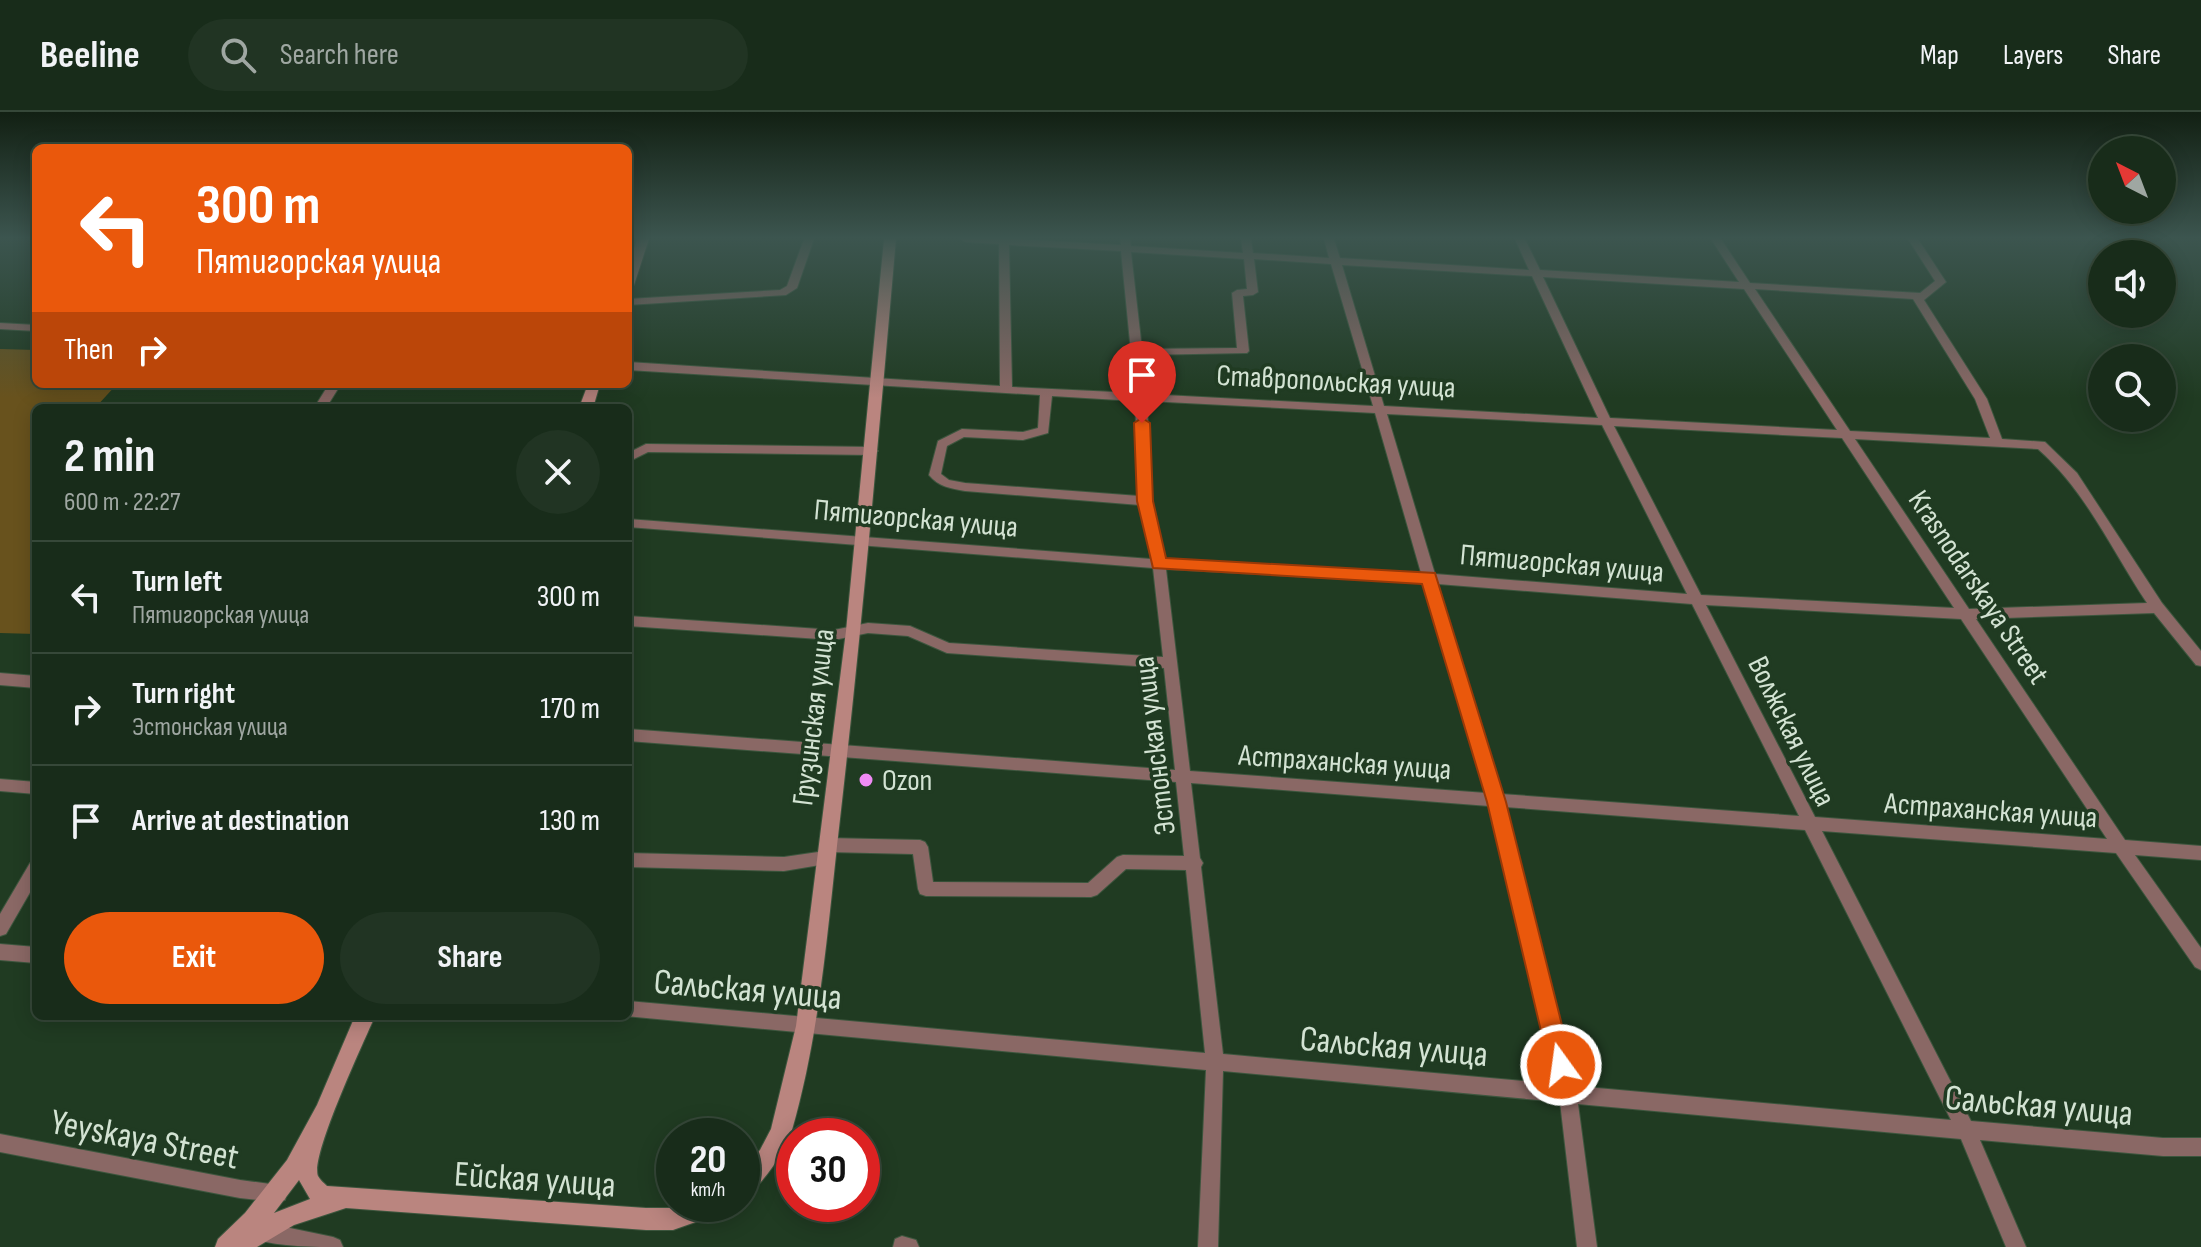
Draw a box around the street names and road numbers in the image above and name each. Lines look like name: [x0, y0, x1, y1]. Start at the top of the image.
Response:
street label: Ставропольская улица: [1215, 358, 1456, 406]
street label: Krasnodarskaya Street: [1900, 484, 2056, 691]
street label: Пятигорская улица: [812, 492, 1019, 546]
street label: Пятигорская улица: [1458, 537, 1665, 591]
street label: Грузинская улица: [785, 627, 843, 808]
street label: Волжская улица: [1739, 651, 1843, 812]
street label: Эстонская улица: [1126, 654, 1184, 837]
street label: Астраханская улица: [1236, 738, 1452, 788]
street label: Астраханская улица: [1882, 786, 2098, 836]
street label: Сальская улица: [652, 961, 844, 1020]
street label: Сальская улица: [1298, 1018, 1490, 1077]
street label: Сальская улица: [1943, 1077, 2135, 1136]
street label: Yeyskaya Street: [47, 1101, 242, 1180]
street label: Ейская улица: [453, 1153, 617, 1208]

